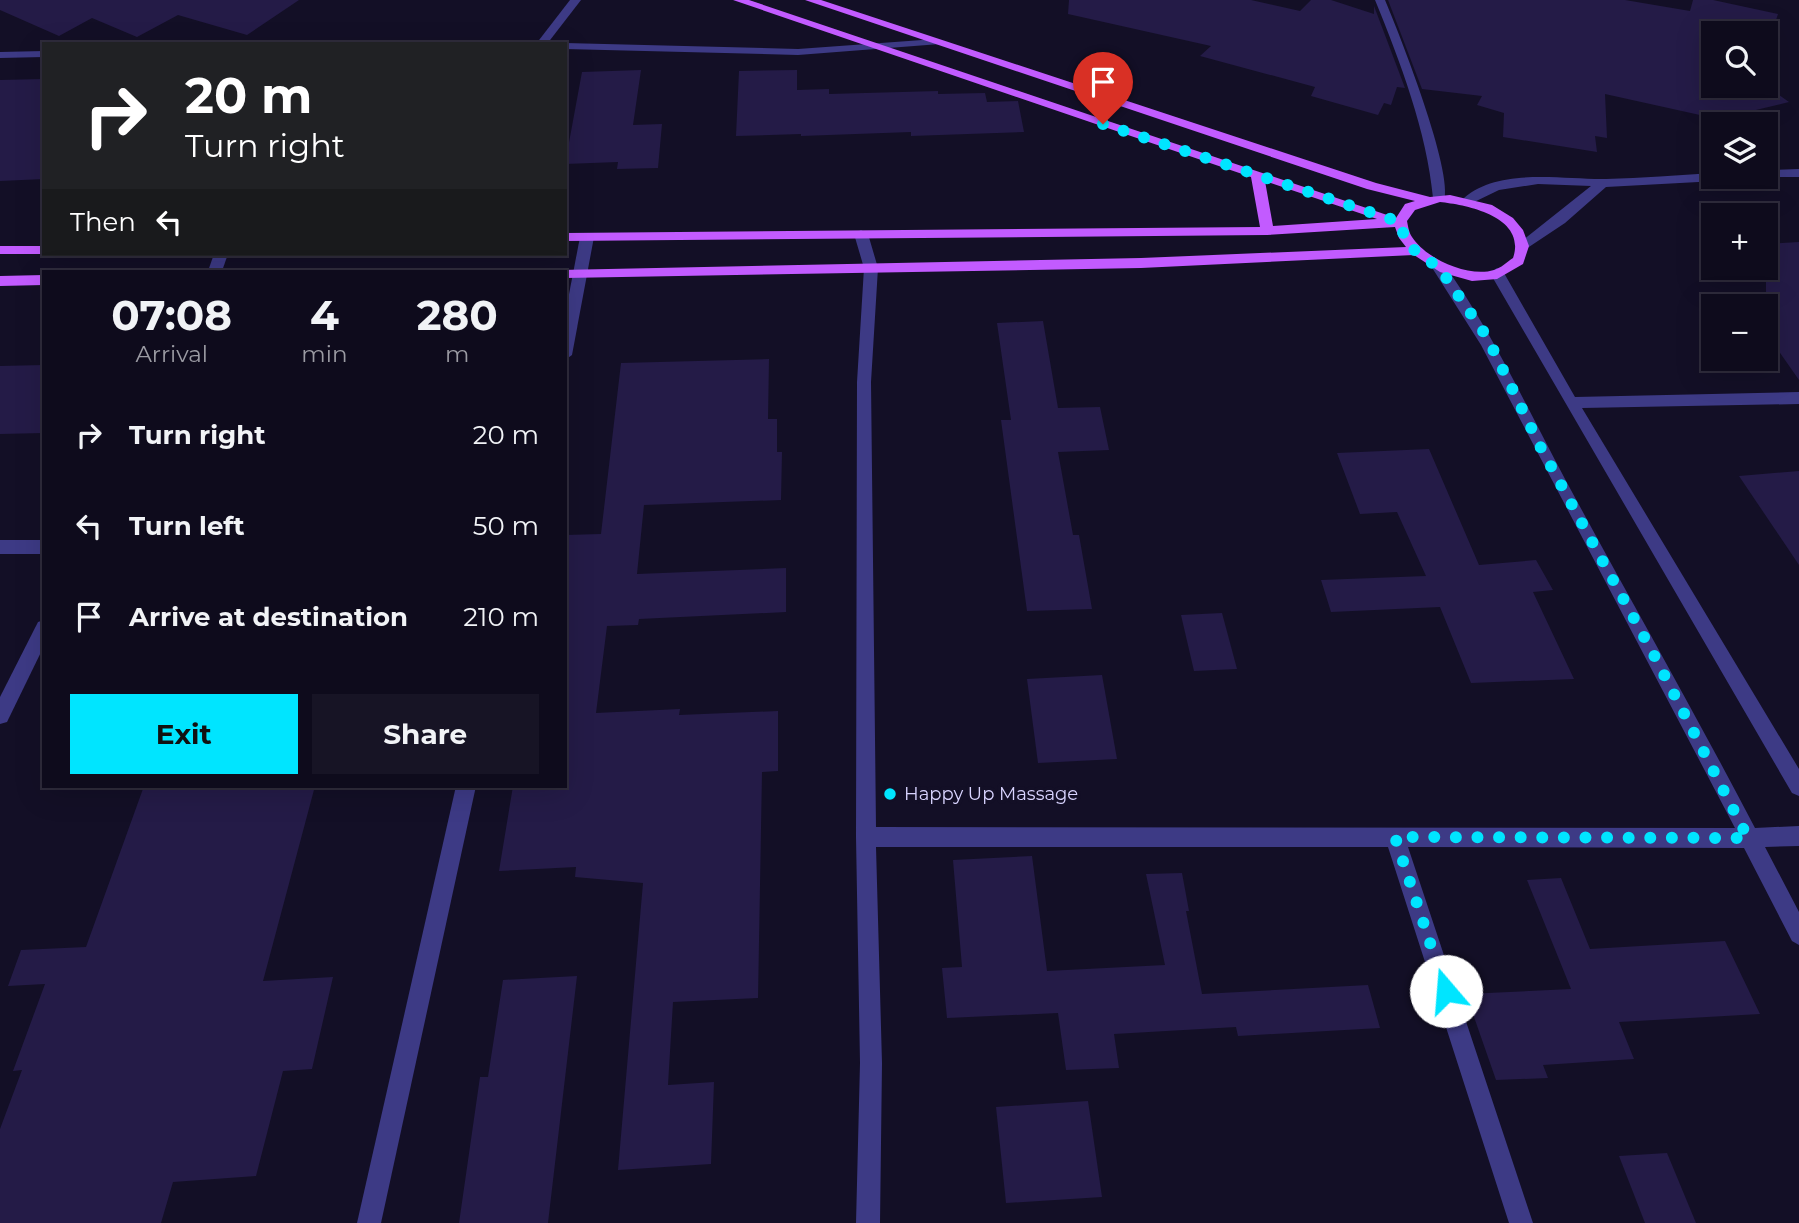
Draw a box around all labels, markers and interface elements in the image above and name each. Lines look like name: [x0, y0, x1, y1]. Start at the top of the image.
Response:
map controls: [1701, 21, 1778, 371]
button: search: [1701, 21, 1778, 98]
pin: [1073, 52, 1133, 124]
icon: arrive: [1084, 63, 1122, 101]
text: 20 m: [185, 66, 312, 125]
icon: right: [70, 70, 161, 161]
button: layers: [1701, 112, 1778, 189]
text: Turn right: [185, 126, 345, 165]
icon: left: [150, 203, 188, 241]
button: +: [1701, 203, 1778, 280]
text: Then: [70, 206, 136, 238]
text: 07:08: [111, 289, 232, 341]
text: 4: [310, 289, 339, 341]
text: 280: [417, 289, 498, 341]
button: −: [1701, 294, 1778, 371]
text: Arrival: [135, 340, 208, 368]
text: min: [301, 340, 347, 368]
text: m: [445, 340, 469, 368]
icon: right: [70, 416, 108, 454]
text: Turn right: [129, 419, 265, 451]
text: 20 m: [473, 419, 539, 451]
icon: left: [70, 507, 108, 545]
text: Turn left: [129, 510, 245, 542]
text: 50 m: [473, 510, 539, 542]
icon: arrive: [70, 598, 108, 636]
text: Arrive at destination: [129, 601, 408, 633]
text: 210 m: [463, 601, 539, 633]
button: Exit: [70, 694, 298, 774]
button: Share: [312, 694, 539, 774]
place label: Happy Up Massage: [904, 783, 1078, 805]
marker: Happy Up Massage: [882, 786, 898, 802]
position arrow: [1409, 954, 1483, 1028]

